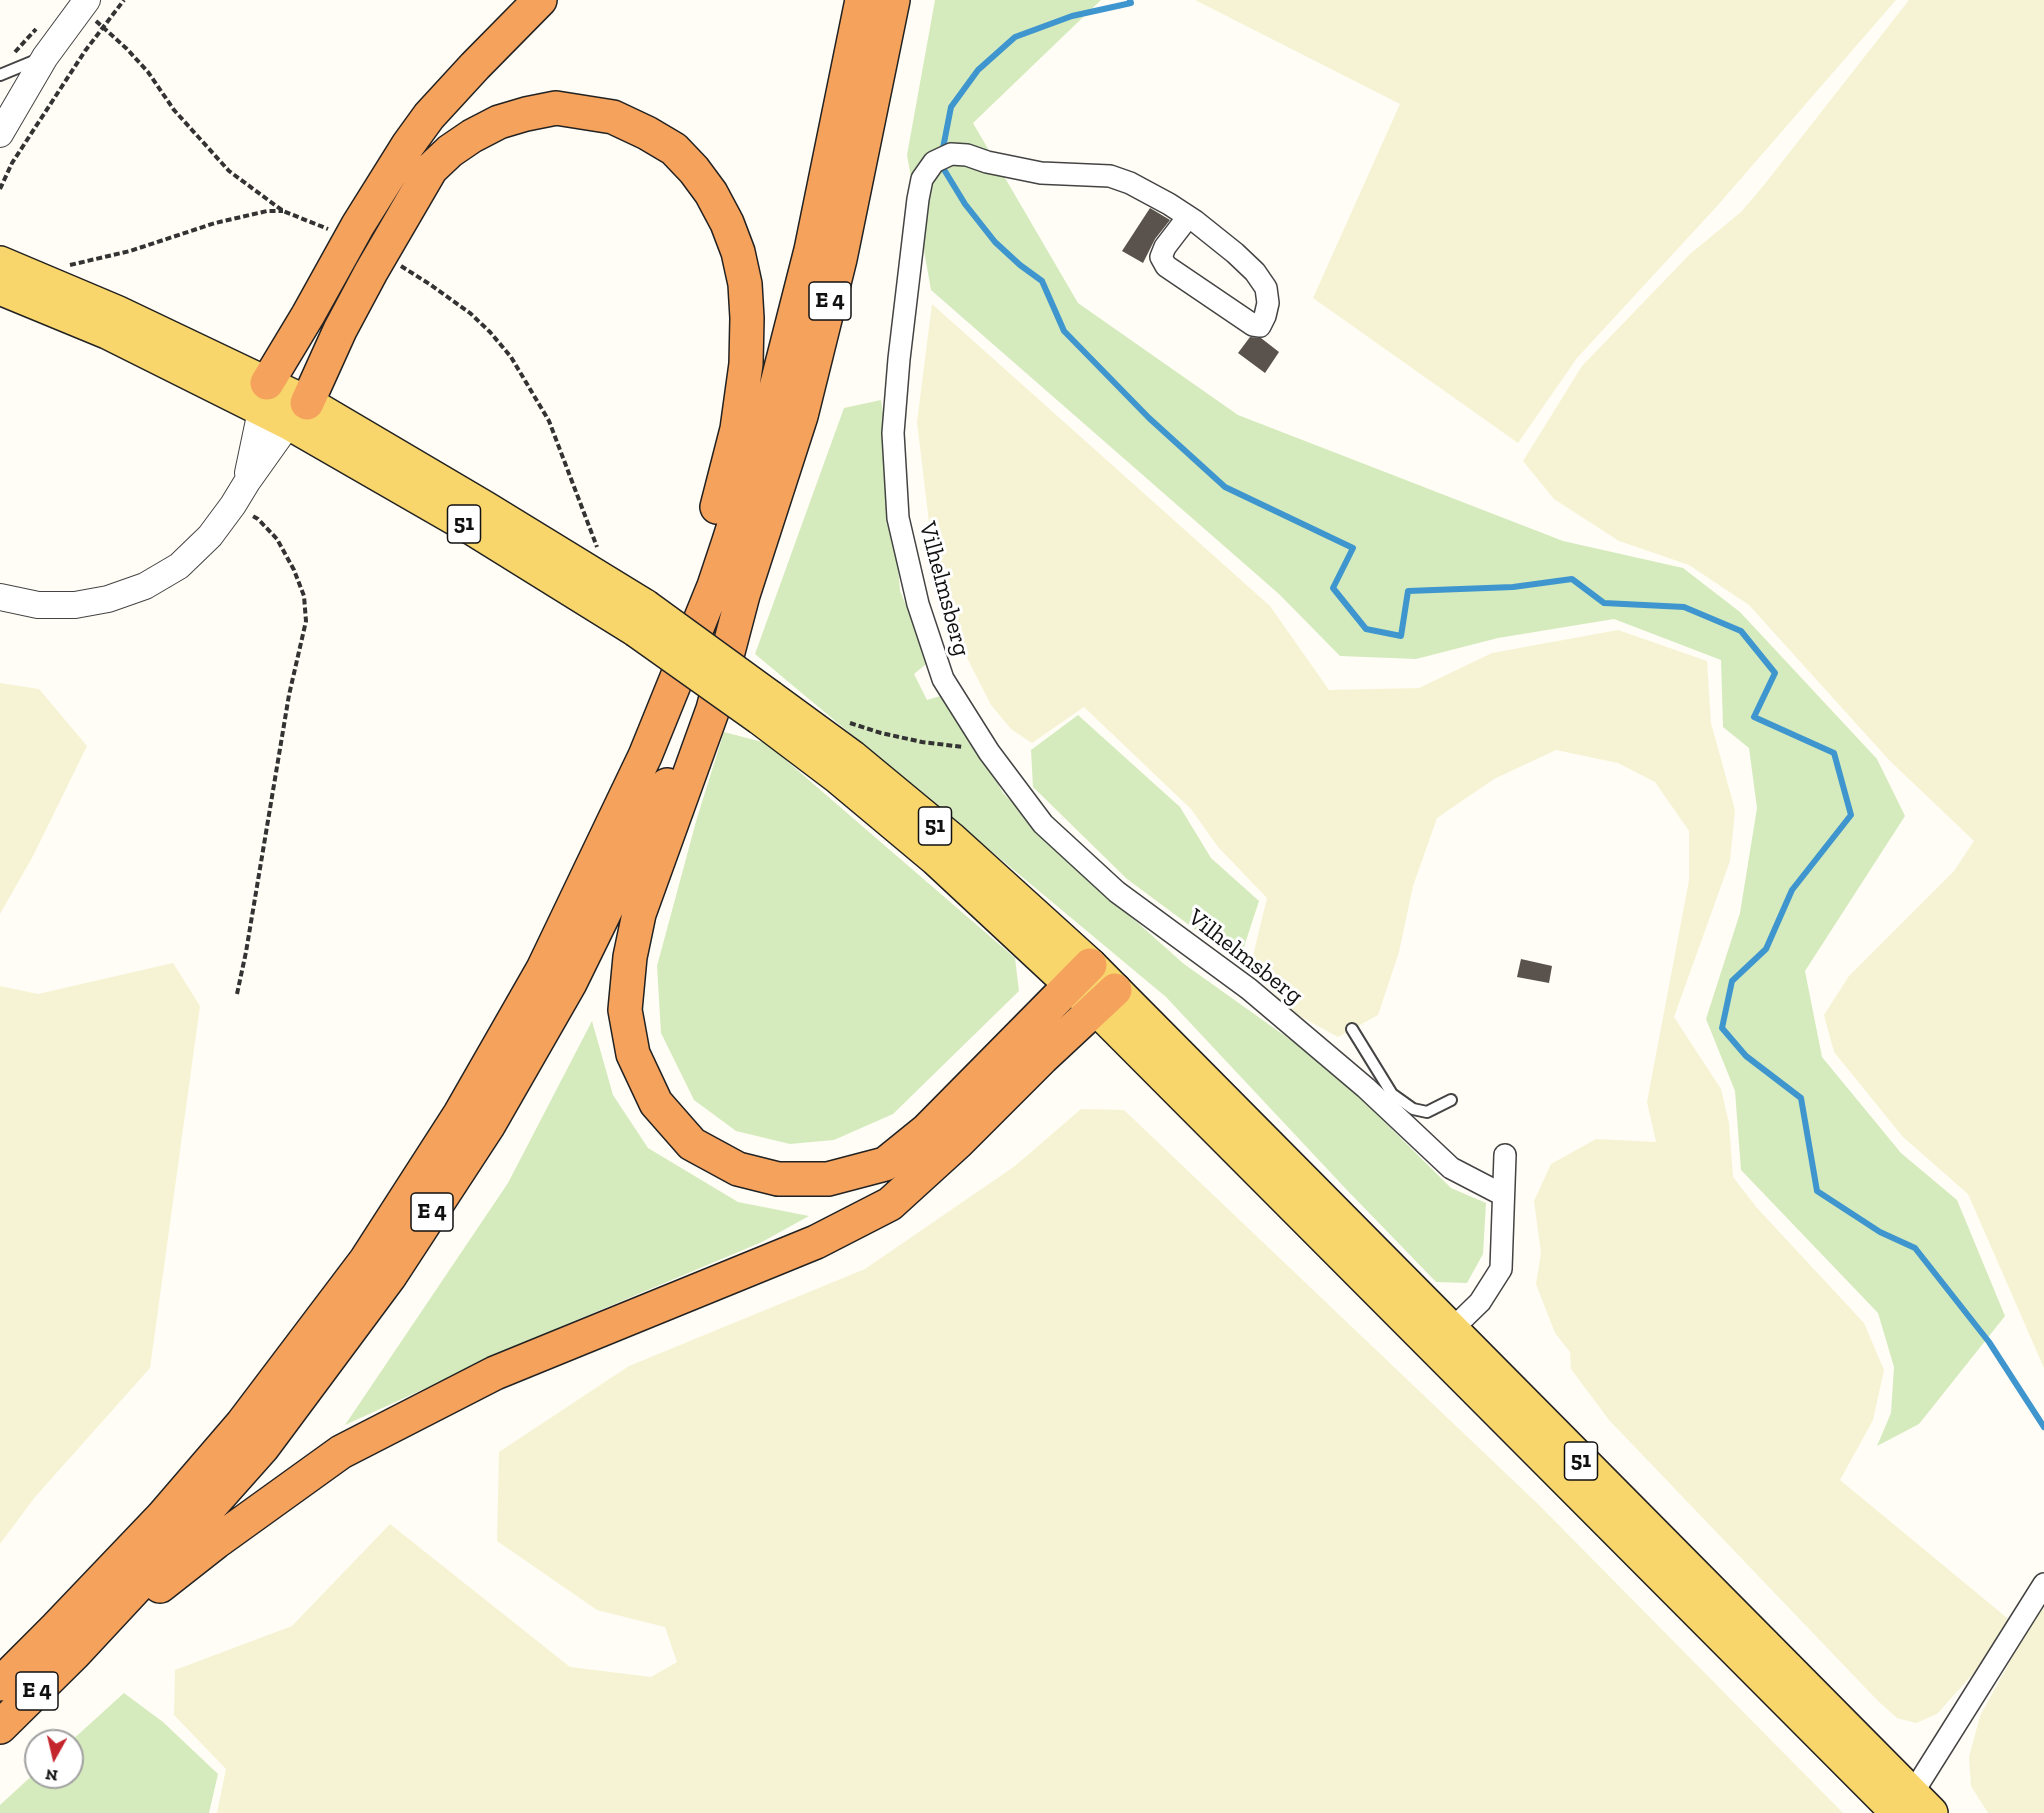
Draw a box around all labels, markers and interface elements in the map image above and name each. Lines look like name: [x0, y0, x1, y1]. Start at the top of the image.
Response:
road number: E 4: [809, 282, 851, 320]
road number: 51: [448, 505, 480, 543]
street label: Vilhelmsberg: [912, 519, 976, 659]
road number: 51: [918, 807, 952, 845]
street label: Vilhelmsberg: [1182, 903, 1308, 1011]
road number: E 4: [411, 1193, 453, 1231]
road number: 51: [1564, 1442, 1598, 1480]
road number: E 4: [16, 1672, 58, 1710]
north arrow: [24, 1729, 84, 1789]
text: N: [44, 1765, 59, 1786]

